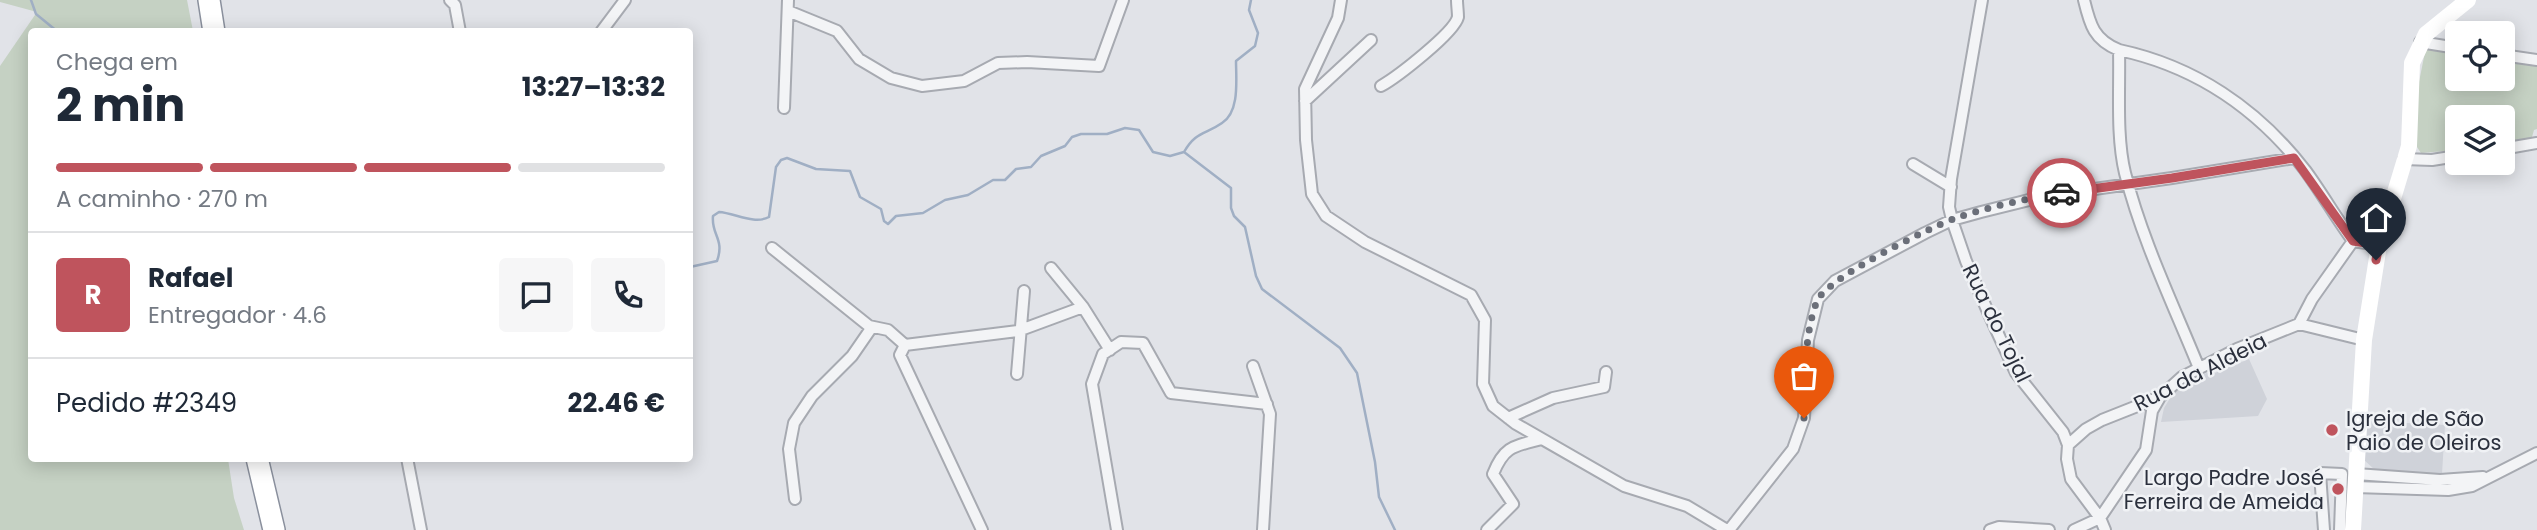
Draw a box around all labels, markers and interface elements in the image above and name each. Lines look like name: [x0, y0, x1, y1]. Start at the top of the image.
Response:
map controls: [2445, 21, 2515, 175]
button: locate: [2445, 21, 2515, 91]
text: Chega em: [56, 46, 178, 78]
text: 13:27–13:32: [522, 69, 665, 105]
text: 2 min: [56, 73, 185, 137]
button: layers: [2445, 105, 2515, 175]
courier: [2027, 158, 2097, 228]
icon: car: [2043, 174, 2081, 212]
text: A caminho · 270 m: [56, 183, 268, 215]
pin: [2346, 188, 2406, 260]
icon: home: [2357, 199, 2395, 237]
button: chat: [499, 258, 573, 332]
button: phone: [591, 258, 665, 332]
street label: Rua do Tojal: [1956, 259, 2038, 387]
text: Rafael: [148, 260, 233, 296]
text: R: [85, 277, 101, 313]
text: Entregador · 4.6: [148, 299, 327, 331]
street label: Rua da Aldeia: [2128, 326, 2272, 418]
pin: [1774, 346, 1834, 418]
icon: bag: [1785, 357, 1823, 395]
text: Pedido #2349: [56, 385, 237, 421]
text: 22.46 €: [568, 385, 665, 421]
place label: Igreja de São Paio de Oleiros: [2346, 404, 2501, 457]
marker: Igreja de São Paio de Oleiros: [2324, 422, 2340, 438]
place label: Largo Padre José Ferreira de Ameida: [2124, 463, 2324, 516]
marker: Largo Padre José Ferreira de Ameida: [2330, 481, 2346, 497]

